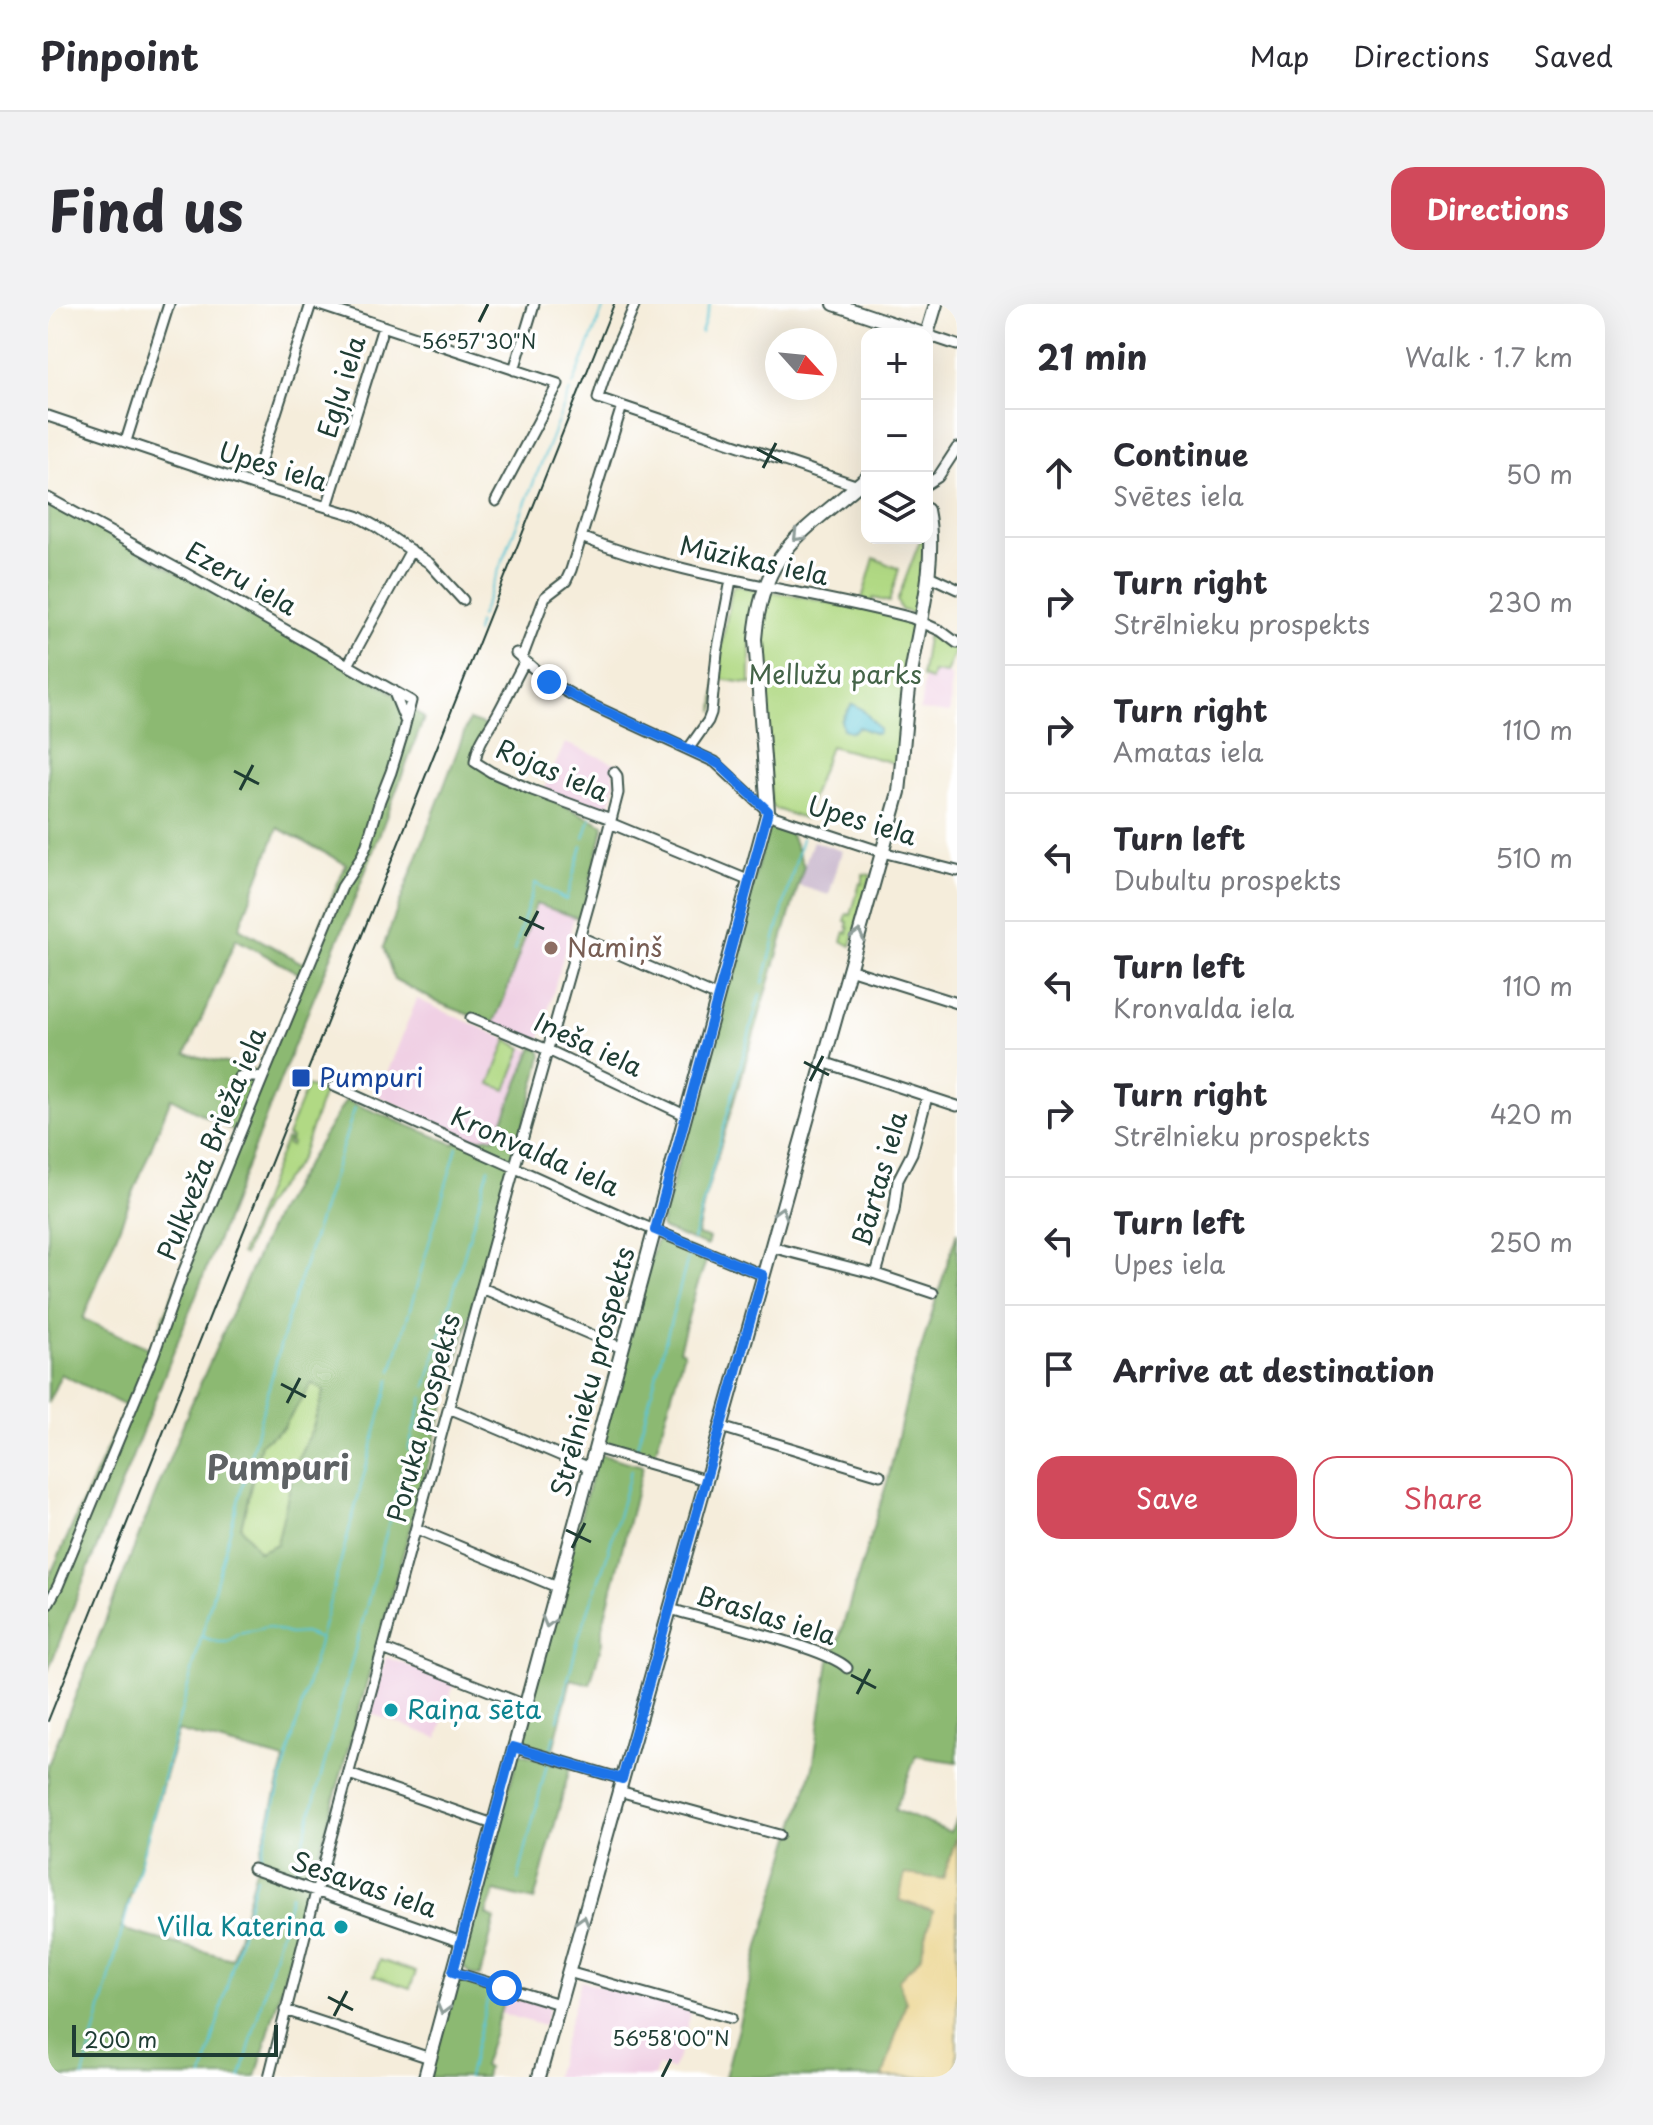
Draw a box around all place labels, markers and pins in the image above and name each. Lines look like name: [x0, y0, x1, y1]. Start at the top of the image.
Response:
place label: Namiņš: [567, 927, 662, 966]
marker: Namiņš: [542, 939, 560, 957]
place label: Pumpuri: [319, 1057, 423, 1096]
marker: Pumpuri: [290, 1067, 312, 1089]
place label: Raiņa sēta: [407, 1689, 542, 1728]
marker: Raiņa sēta: [382, 1701, 400, 1719]
place label: Villa Katerina: [157, 1906, 326, 1945]
marker: Villa Katerina: [332, 1918, 350, 1936]

